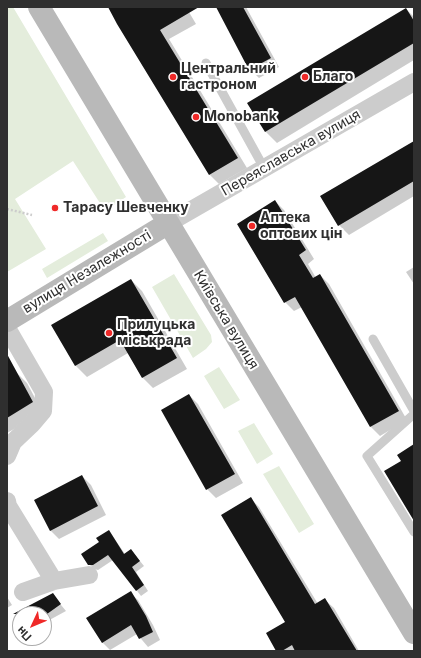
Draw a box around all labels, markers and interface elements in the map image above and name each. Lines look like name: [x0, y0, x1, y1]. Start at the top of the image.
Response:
place label: Центральний гастроном: [181, 61, 276, 94]
place label: Благо: [313, 69, 353, 85]
marker: Центральний гастроном: [168, 72, 178, 82]
marker: Благо: [300, 72, 310, 82]
street label: Переяславська вулиця: [219, 106, 363, 200]
place label: Monobank: [204, 109, 277, 125]
marker: Monobank: [191, 112, 201, 122]
place label: Тарасу Шевченку: [63, 200, 189, 216]
marker: Тарасу Шевченку: [50, 203, 60, 213]
place label: Аптека оптових цін: [260, 210, 342, 242]
marker: Аптека оптових цін: [247, 221, 257, 231]
street label: вулиця Незалежності: [20, 227, 154, 317]
street label: Київська вулиця: [190, 268, 262, 372]
place label: Прилуцька міськрада: [117, 317, 195, 350]
marker: Прилуцька міськрада: [104, 328, 114, 338]
north arrow: [12, 606, 52, 646]
text: Пн: [14, 623, 34, 644]

